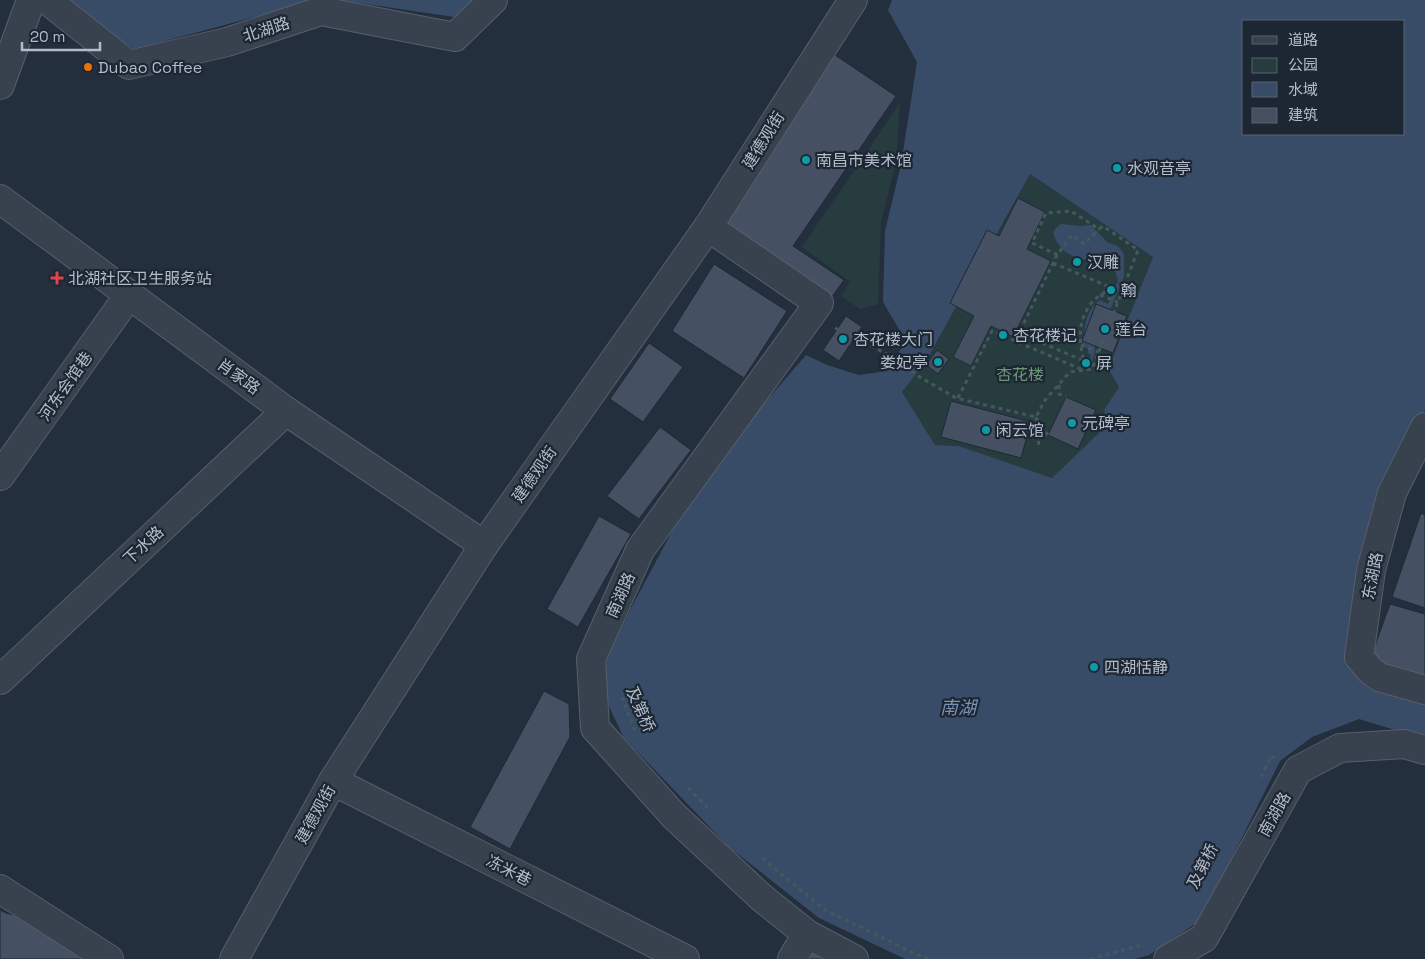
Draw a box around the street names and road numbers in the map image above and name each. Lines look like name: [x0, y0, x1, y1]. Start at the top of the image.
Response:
street label: 北湖路: [240, 12, 292, 47]
street label: 建德观街: [738, 108, 789, 173]
street label: 河东会馆巷: [34, 347, 97, 425]
street label: 肖家路: [213, 354, 264, 399]
street label: 建德观街: [507, 442, 561, 507]
street label: 下水路: [119, 521, 168, 569]
street label: 东湖路: [1358, 551, 1387, 602]
street label: 南湖路: [601, 569, 640, 621]
street label: 及第桥: [621, 683, 660, 735]
street label: 建德观街: [291, 781, 340, 847]
street label: 南湖路: [1254, 788, 1295, 840]
street label: 及第桥: [1182, 840, 1223, 892]
street label: 冻米巷: [483, 850, 535, 891]

